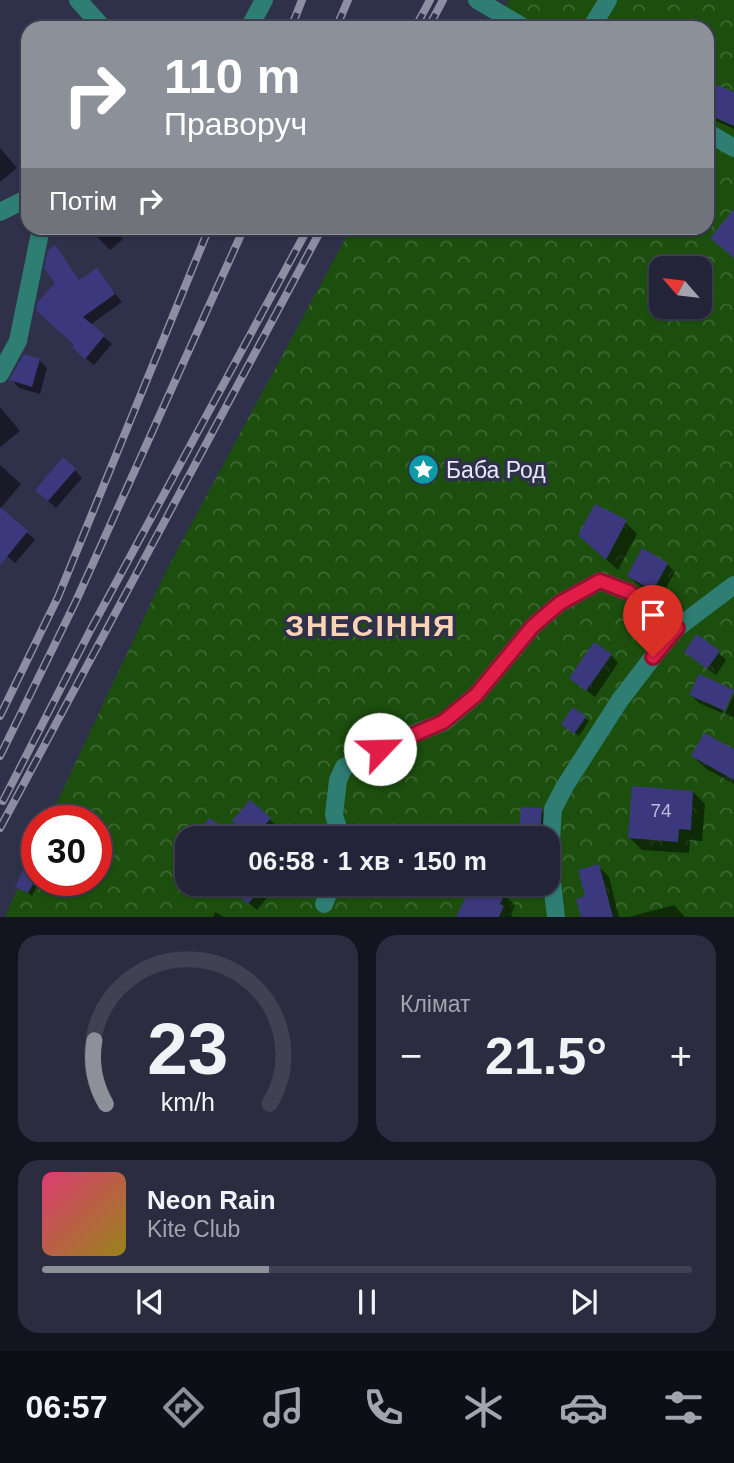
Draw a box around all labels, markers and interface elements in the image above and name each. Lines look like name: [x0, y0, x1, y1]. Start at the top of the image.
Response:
icon: right: [49, 49, 140, 140]
text: 110 m: [164, 49, 300, 103]
text: Праворуч: [164, 106, 307, 142]
icon: right: [131, 182, 169, 220]
text: Потім: [49, 186, 117, 216]
north arrow: [649, 256, 712, 318]
map controls: [649, 256, 712, 319]
place icon: Баба Род: [406, 453, 440, 487]
place label: Баба Род: [446, 457, 546, 483]
pin: [623, 585, 683, 657]
icon: arrive: [634, 596, 672, 634]
district label: ЗНЕСІННЯ: [285, 609, 457, 642]
position arrow: [343, 712, 417, 786]
house number: 74: [650, 800, 672, 821]
speed limit sign: 30: [21, 805, 112, 896]
text: 06:58 · 1 хв · 150 m: [248, 846, 487, 876]
text: Клімат: [400, 991, 471, 1017]
text: 23: [148, 1009, 228, 1090]
text: 21.5°: [485, 1027, 607, 1085]
text: −: [400, 1035, 422, 1077]
text: +: [670, 1035, 692, 1077]
text: km/h: [161, 1088, 215, 1116]
text: Neon Rain: [147, 1185, 276, 1215]
text: Kite Club: [147, 1216, 240, 1242]
icon: previous: [131, 1283, 169, 1321]
icon: pause: [348, 1283, 386, 1321]
icon: next: [565, 1283, 603, 1321]
icon: directions: [159, 1383, 208, 1432]
icon: music: [259, 1383, 308, 1432]
icon: phone: [359, 1383, 408, 1432]
icon: climate: [459, 1383, 508, 1432]
icon: car: [559, 1383, 608, 1432]
icon: filters: [659, 1383, 708, 1432]
text: 06:57: [26, 1389, 107, 1425]

